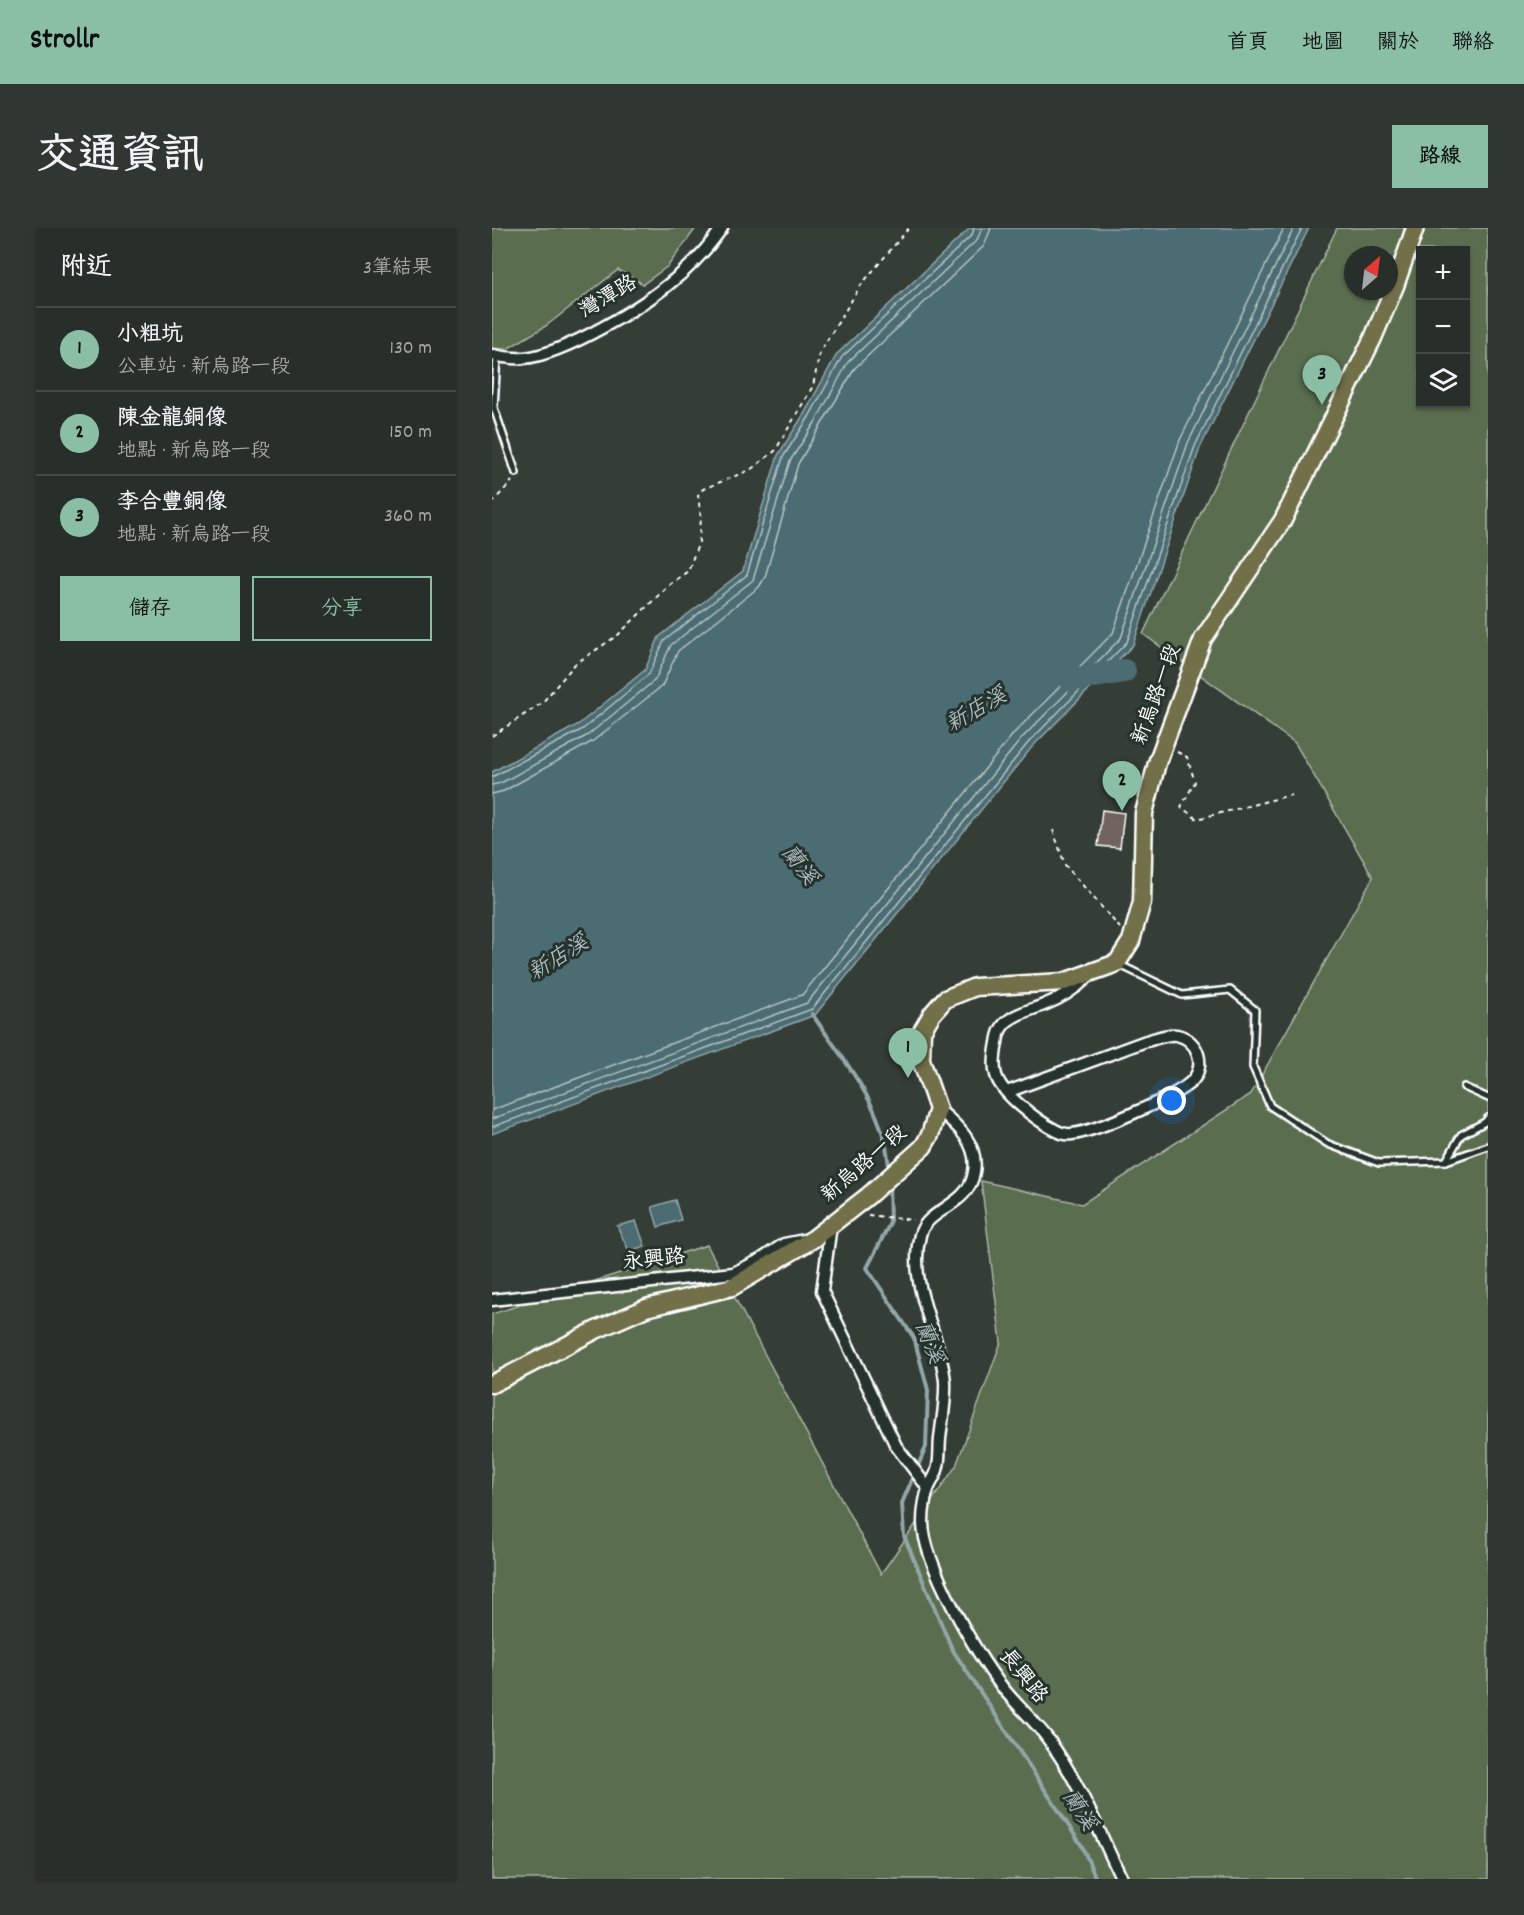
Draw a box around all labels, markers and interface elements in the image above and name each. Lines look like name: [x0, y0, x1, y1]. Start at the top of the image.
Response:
text: Strollr: [30, 22, 99, 62]
text: 首頁: [1227, 29, 1269, 59]
text: 地圖: [1302, 29, 1344, 59]
text: 關於: [1377, 29, 1419, 59]
text: 聯絡: [1452, 29, 1494, 59]
button: 路線: [1392, 125, 1488, 188]
text: 交通資訊: [36, 129, 204, 189]
north arrow: [1344, 246, 1398, 300]
map controls: [1416, 246, 1470, 408]
button: +: [1416, 246, 1470, 300]
text: 附近: [60, 250, 112, 287]
text: 3筆結果: [363, 255, 432, 283]
street label: 灣潭路: [574, 269, 644, 327]
button: −: [1416, 300, 1470, 354]
text: 小粗坑: [117, 320, 183, 351]
text: 1: [77, 335, 82, 363]
text: 130 m: [390, 335, 432, 363]
text: 公車站 · 新烏路一段: [117, 354, 291, 382]
button: layers: [1416, 354, 1470, 408]
pin: 3: [1302, 356, 1342, 405]
text: 陳金龍銅像: [117, 404, 227, 435]
text: 2: [75, 419, 84, 447]
text: 150 m: [389, 419, 432, 447]
text: 地點 · 新烏路一段: [117, 438, 271, 466]
text: 李合豐銅像: [117, 488, 227, 519]
text: 3: [75, 503, 84, 531]
text: 360 m: [384, 503, 432, 531]
text: 地點 · 新烏路一段: [117, 522, 271, 550]
button: 儲存: [60, 576, 240, 641]
button: 分享: [252, 576, 432, 641]
street label: 新烏路一段: [1126, 641, 1190, 749]
water label: 新店溪: [941, 681, 1014, 741]
pin: 2: [1102, 762, 1142, 811]
water label: 蘭溪: [772, 839, 824, 894]
water label: 新店溪: [523, 928, 596, 990]
pin: 1: [888, 1028, 928, 1078]
your location: [1157, 1086, 1186, 1115]
street label: 新烏路一段: [816, 1119, 914, 1211]
street label: 永興路: [621, 1243, 687, 1279]
water label: 蘭溪: [905, 1317, 951, 1370]
street label: 長興路: [991, 1643, 1053, 1711]
water label: 蘭溪: [1053, 1784, 1104, 1839]

